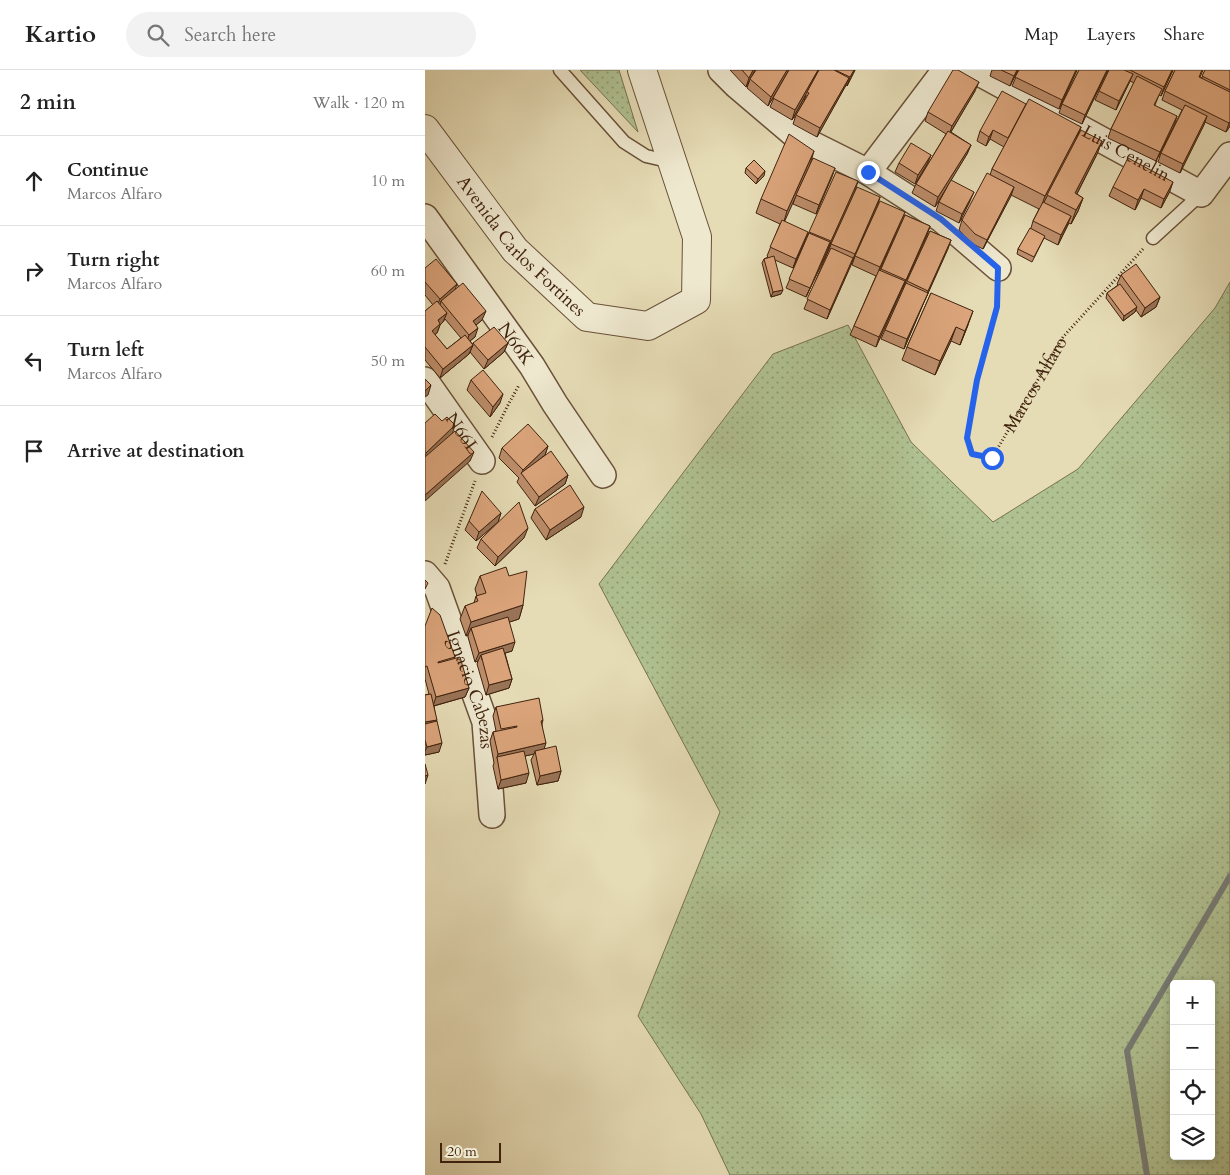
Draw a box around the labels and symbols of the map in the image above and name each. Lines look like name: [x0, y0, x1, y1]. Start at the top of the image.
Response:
street label: Luis Cenelin: [1078, 119, 1175, 188]
route end: [857, 161, 880, 184]
street label: Avenida Carlos Fortines: [451, 170, 591, 322]
street label: N66K: [492, 317, 540, 371]
street label: Marcos Alfaro: [997, 332, 1073, 437]
street label: N66L: [439, 408, 486, 459]
route start: [981, 447, 1004, 470]
street label: Ignacio Cabezas: [441, 627, 499, 750]
scale bar: [440, 1140, 501, 1163]

